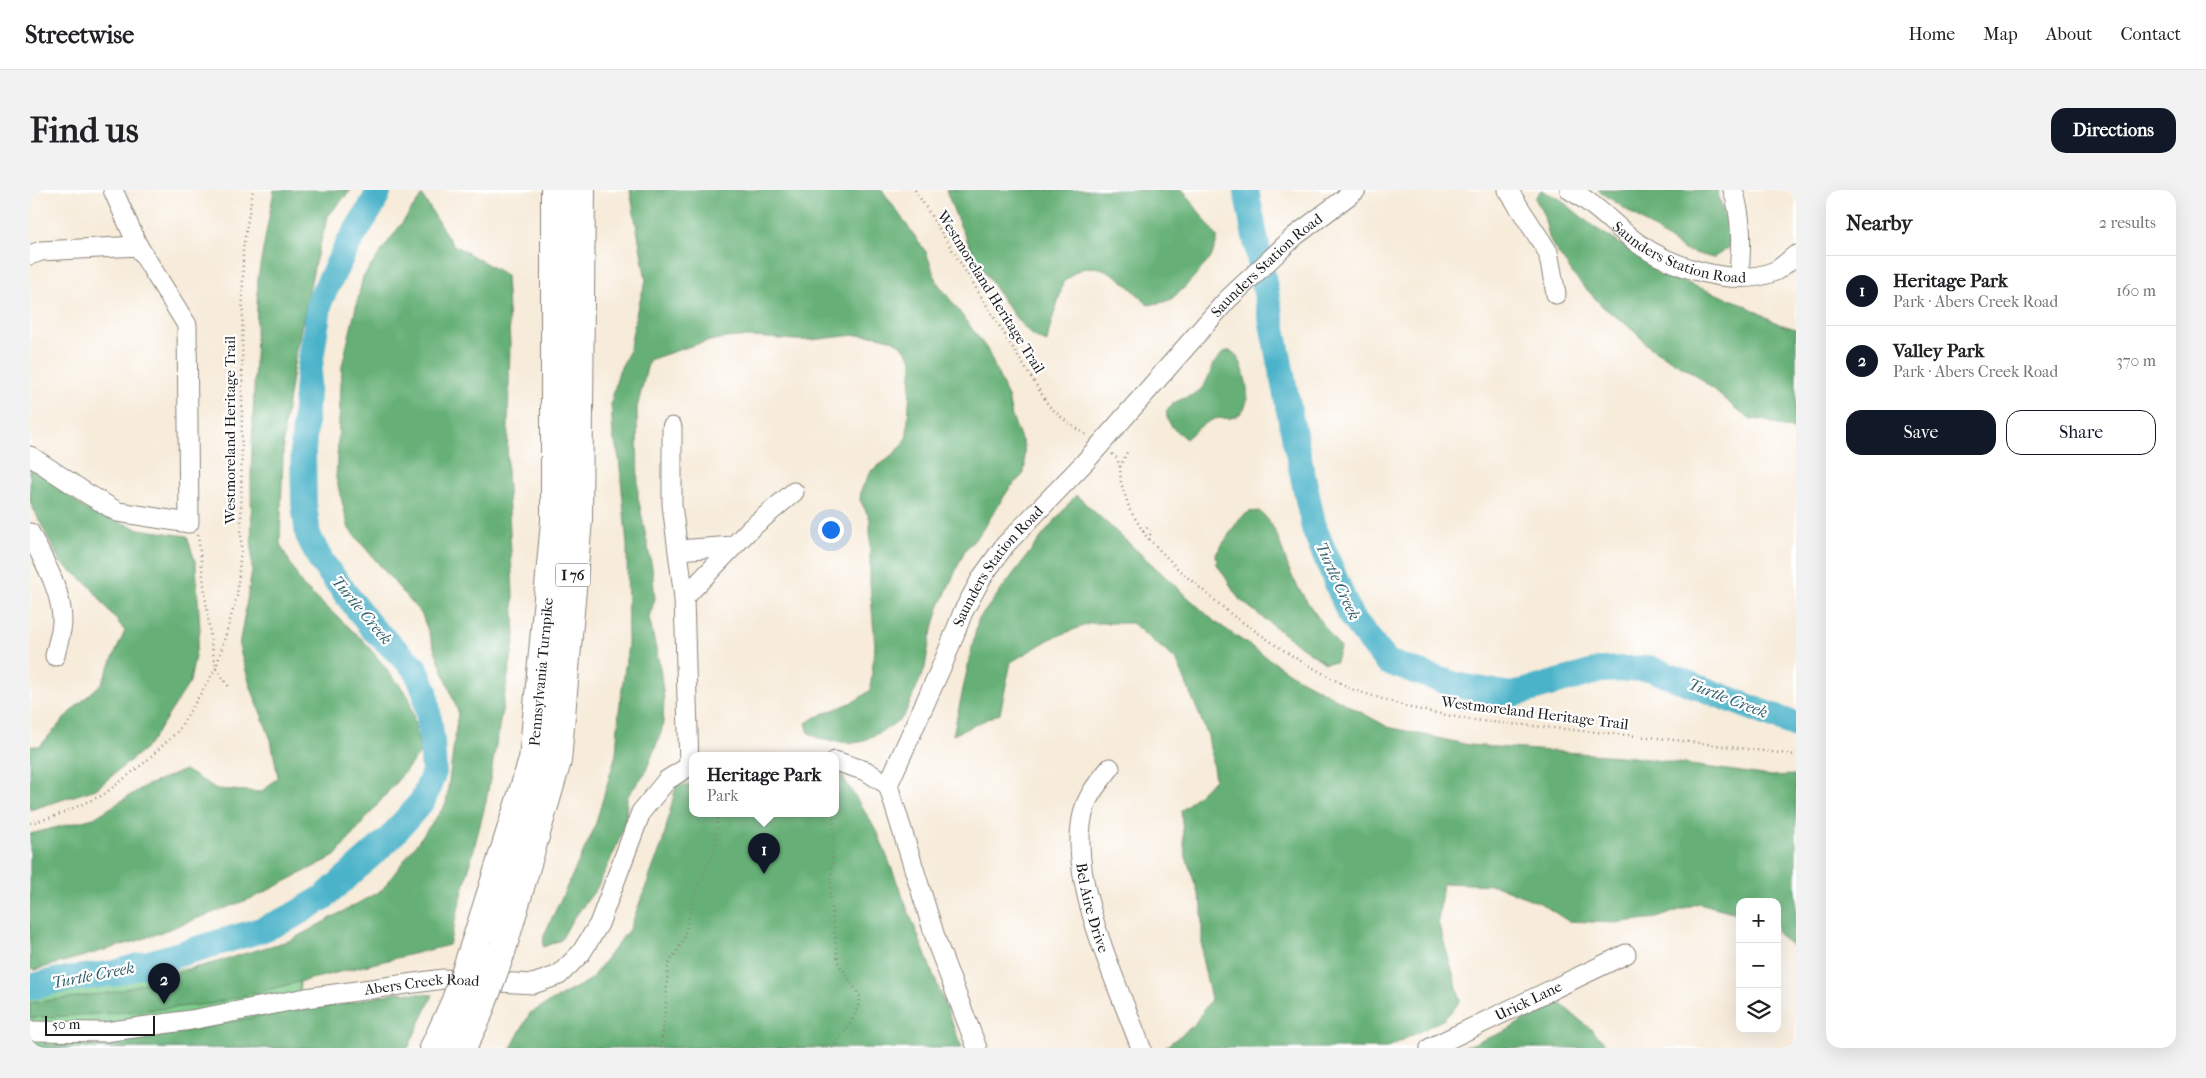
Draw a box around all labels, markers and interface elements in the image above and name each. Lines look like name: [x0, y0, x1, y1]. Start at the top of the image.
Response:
text: Streetwise: [25, 21, 134, 49]
text: Home: [1908, 24, 1955, 45]
text: Map: [1983, 24, 2018, 45]
text: About: [2046, 24, 2092, 45]
text: Contact: [2120, 24, 2181, 45]
button: Directions: [2051, 108, 2176, 153]
text: Find us: [30, 110, 139, 151]
street label: Westmoreland Heritage Trail: [933, 206, 1049, 377]
street label: Saunders Station Road: [1207, 209, 1327, 321]
text: Nearby: [1846, 211, 1912, 235]
text: 2 results: [2099, 213, 2156, 232]
street label: Saunders Station Road: [1609, 217, 1747, 286]
text: Heritage Park: [1893, 270, 2008, 292]
text: 1: [1859, 281, 1865, 300]
text: 160 m: [2116, 281, 2156, 300]
text: Park · Abers Creek Road: [1893, 292, 2058, 311]
street label: Westmoreland Heritage Trail: [221, 336, 239, 525]
text: Valley Park: [1893, 340, 1984, 362]
text: 2: [1858, 351, 1866, 370]
text: 370 m: [2116, 351, 2156, 370]
text: Park · Abers Creek Road: [1893, 362, 2058, 381]
button: Save: [1846, 410, 1996, 455]
button: Share: [2006, 410, 2156, 455]
street label: Saunders Station Road: [949, 501, 1047, 629]
your location: [818, 517, 844, 543]
water label: Turtle Creek: [1312, 539, 1364, 623]
road number: I 76: [556, 564, 590, 586]
water label: Turtle Creek: [328, 572, 396, 648]
street label: Pennsylvania Turnpike: [525, 596, 557, 747]
water label: Turtle Creek: [1686, 674, 1770, 722]
street label: Westmoreland Heritage Trail: [1439, 692, 1630, 733]
popup: [689, 752, 839, 817]
text: Heritage Park: [707, 764, 821, 786]
text: Park: [707, 786, 738, 805]
pin: 1: [748, 833, 780, 874]
street label: Bel Aire Drive: [1072, 862, 1113, 956]
map controls: [1736, 898, 1781, 1033]
button: +: [1736, 898, 1781, 943]
button: −: [1736, 943, 1781, 988]
water label: Turtle Creek: [50, 958, 136, 992]
pin: 2: [148, 963, 180, 1004]
street label: Abers Creek Road: [362, 970, 481, 999]
street label: Urick Lane: [1492, 977, 1565, 1025]
button: layers: [1736, 988, 1781, 1033]
scale bar: [45, 1013, 155, 1036]
text: 50 m: [52, 1016, 80, 1033]

